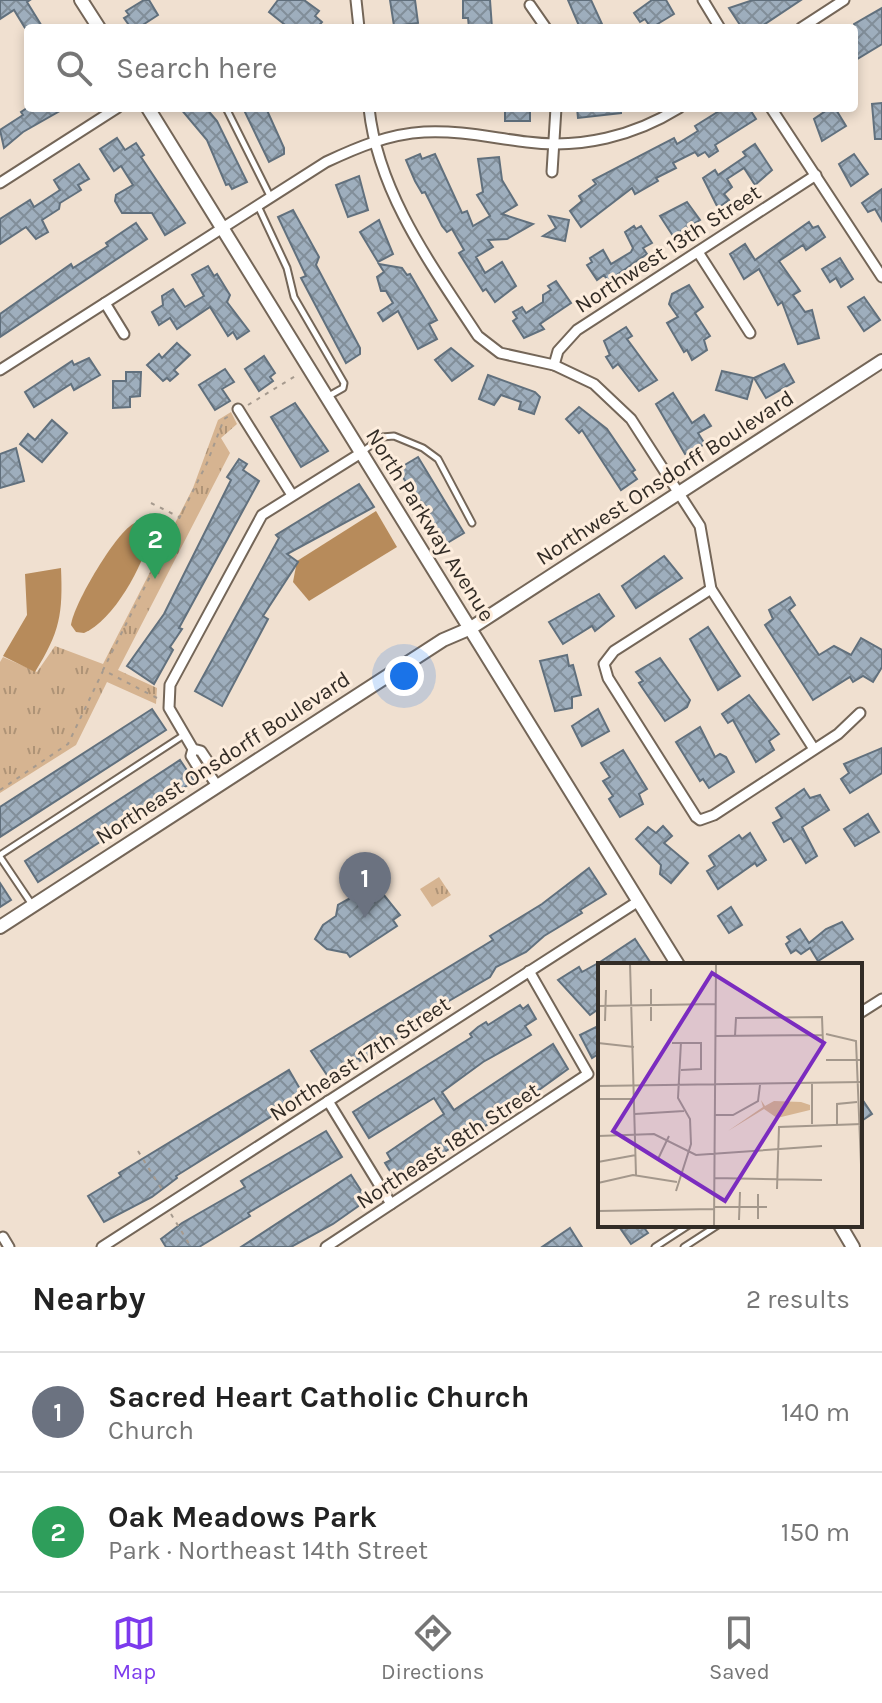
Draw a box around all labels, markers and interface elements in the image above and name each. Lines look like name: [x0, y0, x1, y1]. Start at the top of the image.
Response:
search box: [24, 24, 858, 112]
icon: search: [52, 46, 96, 90]
text: Search here: [116, 50, 277, 86]
street label: Northwest 13th Street: [570, 179, 766, 319]
street label: Northwest Onsdorff Boulevard: [531, 385, 799, 571]
street label: North Parkway Avenue: [360, 424, 500, 626]
pin: 2: [129, 513, 181, 579]
your location: [384, 656, 424, 696]
street label: Northeast Onsdorff Boulevard: [91, 666, 355, 850]
pin: 1: [339, 852, 391, 918]
inset map: [598, 963, 862, 1227]
street label: Northeast 17th Street: [265, 991, 455, 1127]
street label: Northeast 18th Street: [352, 1077, 544, 1215]
text: Nearby: [32, 1279, 146, 1319]
text: 2 results: [746, 1284, 850, 1315]
text: Sacred Heart Catholic Church: [108, 1379, 529, 1415]
text: 1: [53, 1397, 63, 1428]
text: 140 m: [781, 1397, 850, 1428]
text: Church: [108, 1415, 194, 1446]
text: Oak Meadows Park: [108, 1499, 377, 1535]
text: 2: [50, 1517, 66, 1548]
text: 150 m: [781, 1517, 850, 1548]
text: Park · Northeast 14th Street: [108, 1535, 428, 1566]
tab: Map: [112, 1611, 156, 1685]
tab: Directions: [381, 1611, 484, 1685]
tab: Saved: [709, 1611, 770, 1685]

